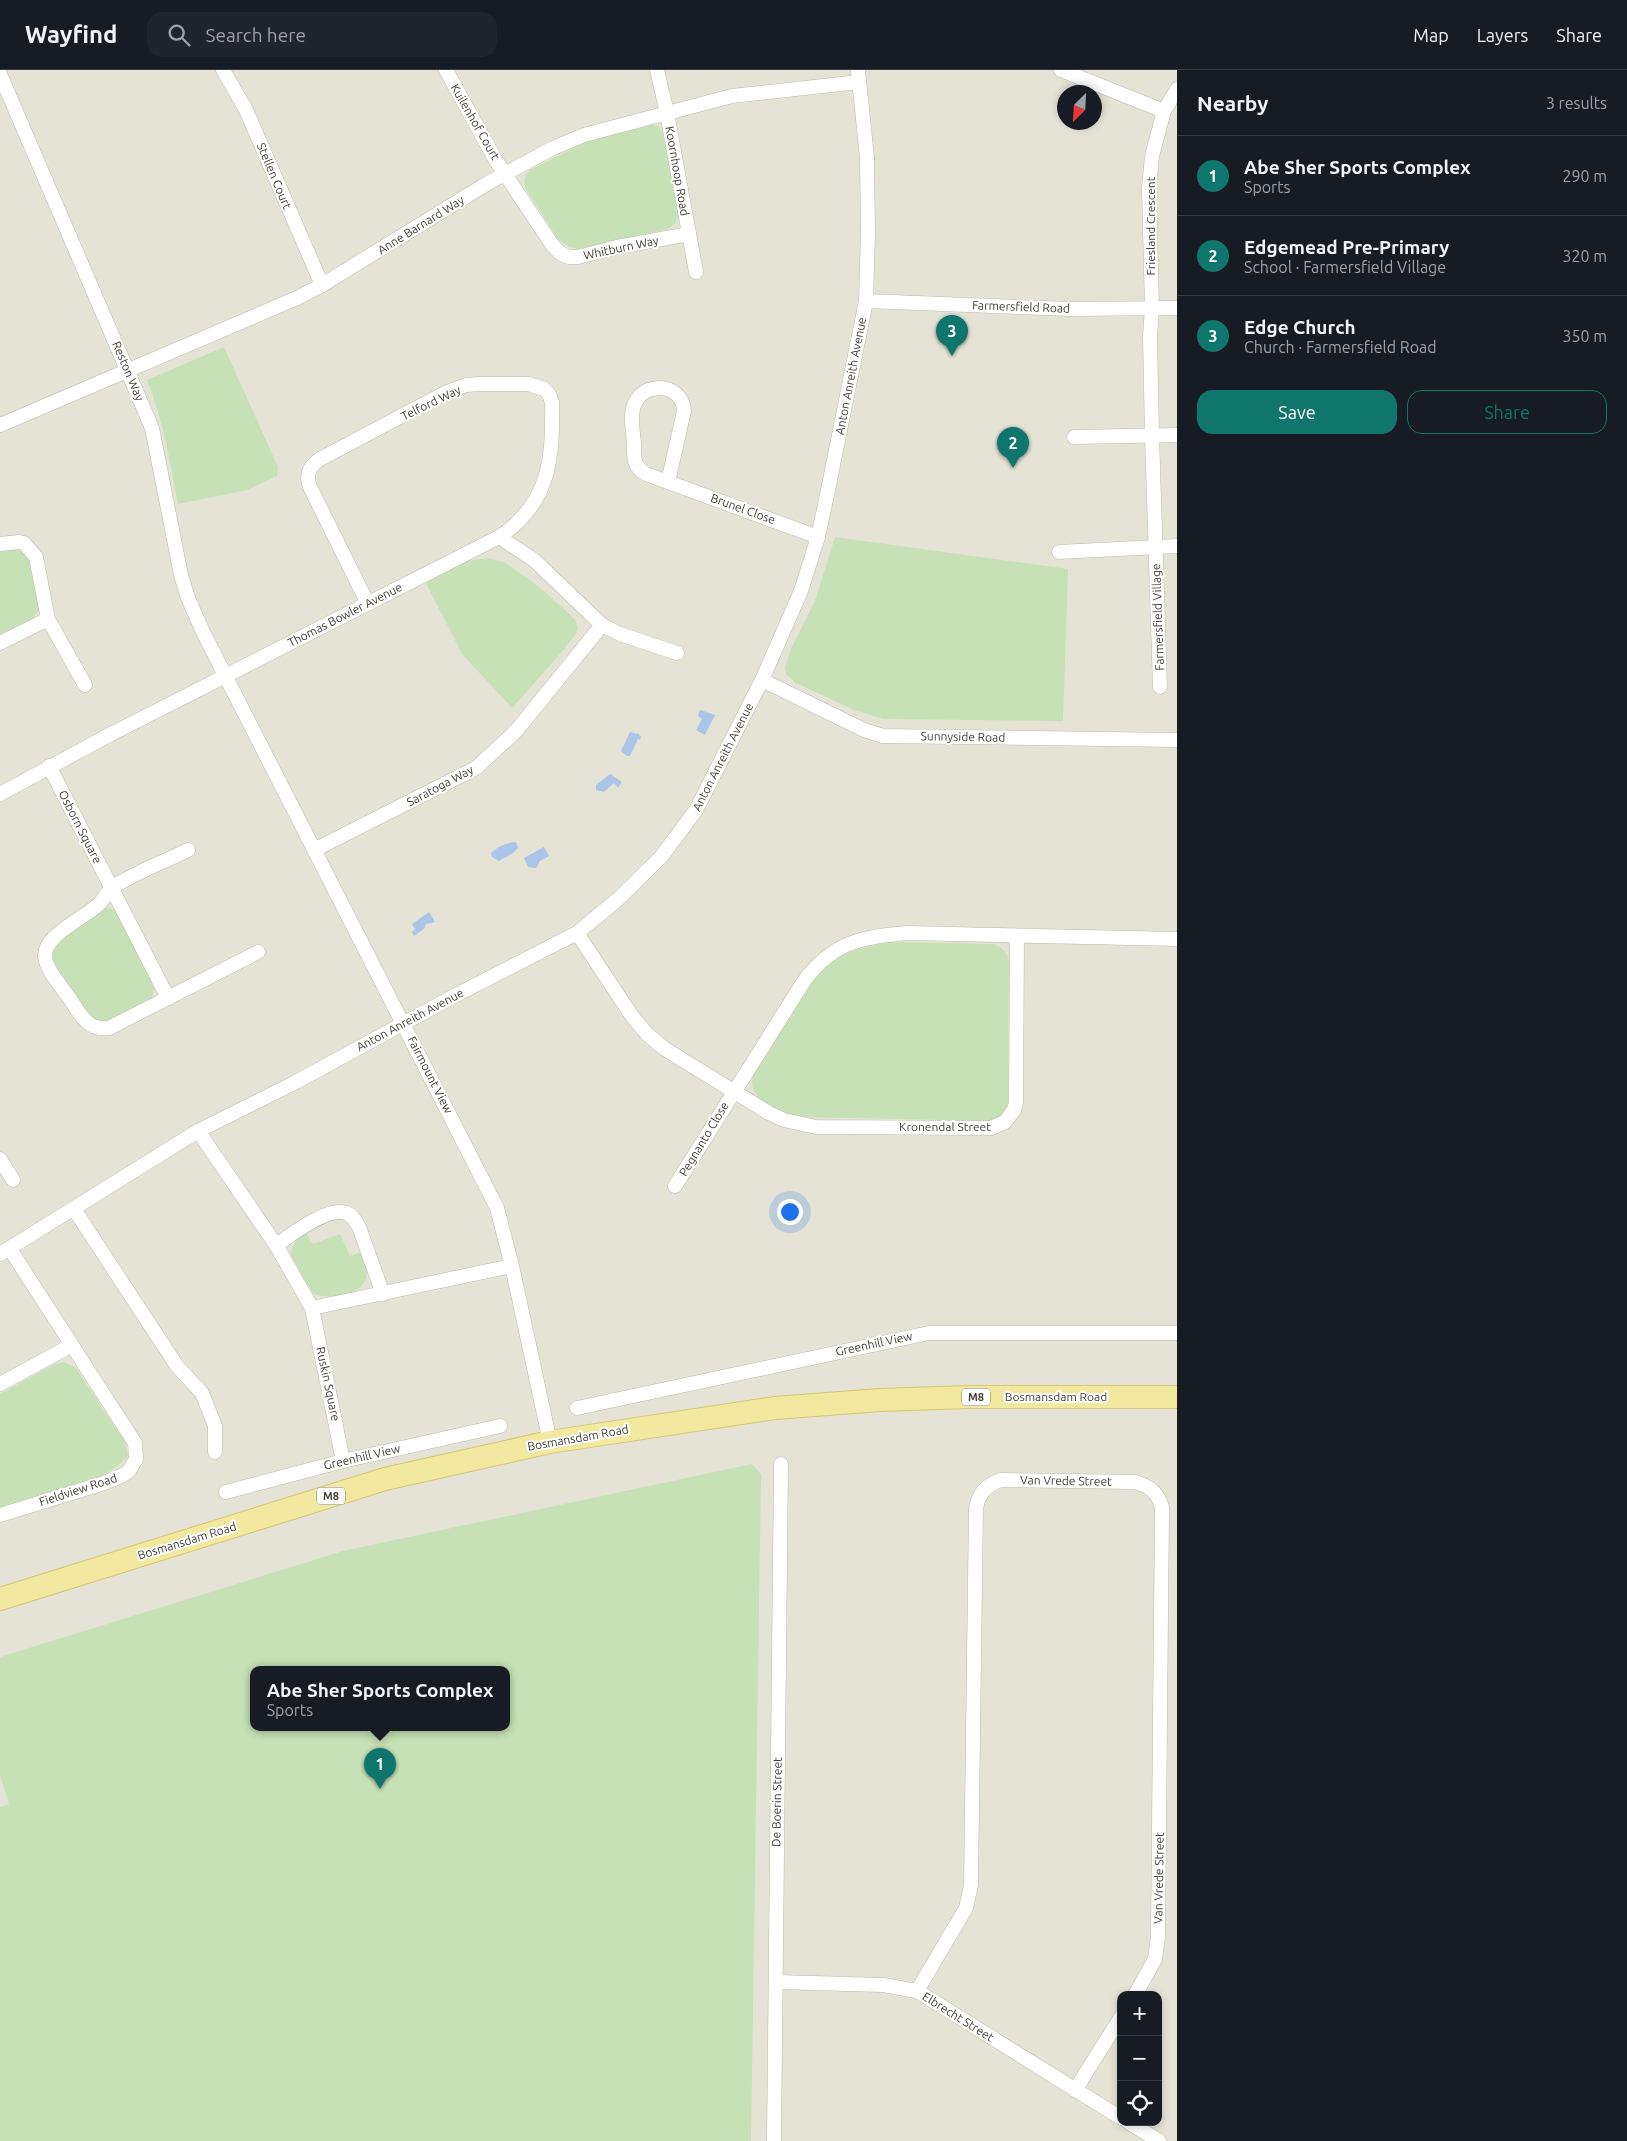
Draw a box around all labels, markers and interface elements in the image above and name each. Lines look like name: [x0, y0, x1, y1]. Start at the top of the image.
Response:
search box: [147, 12, 497, 57]
text: Wayfind: [25, 21, 117, 48]
icon: search: [165, 21, 193, 49]
text: Search here: [205, 24, 306, 46]
text: Map: [1413, 25, 1449, 45]
text: Layers: [1477, 25, 1528, 45]
text: Share: [1556, 25, 1602, 45]
street label: Kuilenhof Court: [448, 82, 503, 162]
north arrow: [1057, 85, 1102, 130]
text: Nearby: [1197, 91, 1268, 115]
text: 3 results: [1546, 94, 1607, 112]
street label: Koornhoop Road: [663, 125, 692, 217]
street label: Stellen Court: [255, 141, 294, 211]
text: Abe Sher Sports Complex: [1244, 156, 1471, 178]
text: 1: [1208, 167, 1218, 185]
text: 290 m: [1562, 167, 1607, 185]
street label: Friesland Crescent: [1144, 176, 1157, 275]
text: Sports: [1244, 178, 1290, 196]
street label: Anne Barnard Way: [375, 193, 466, 256]
street label: Whitburn Way: [582, 233, 660, 262]
text: Edgemead Pre-Primary: [1244, 236, 1449, 258]
text: 2: [1208, 247, 1218, 265]
text: 320 m: [1562, 247, 1607, 265]
text: School · Farmersfield Village: [1244, 258, 1446, 276]
street label: Farmersfield Road: [972, 298, 1070, 315]
pin: 3: [936, 315, 968, 356]
street label: Anton Anreith Avenue: [833, 316, 868, 436]
text: Edge Church: [1244, 316, 1356, 338]
text: 3: [1208, 327, 1218, 345]
text: 350 m: [1562, 327, 1607, 345]
text: Church · Farmersfield Road: [1244, 338, 1437, 356]
street label: Reston Way: [110, 339, 147, 403]
street label: Telford Way: [399, 382, 463, 423]
button: Save: [1197, 390, 1397, 434]
button: Share: [1407, 390, 1607, 434]
pin: 2: [997, 427, 1029, 468]
street label: Brunel Close: [709, 491, 777, 526]
street label: Farmersfield Village: [1149, 563, 1166, 671]
street label: Thomas Bowler Avenue: [285, 580, 404, 649]
street label: Anton Anreith Avenue: [690, 701, 755, 813]
street label: Sunnyside Road: [921, 729, 1005, 744]
street label: Saratoga Way: [404, 762, 475, 809]
street label: Osborn Square: [56, 788, 104, 865]
street label: Anton Anreith Avenue: [354, 986, 466, 1053]
street label: Fairmount View: [405, 1034, 456, 1116]
street label: Pegnanto Close: [676, 1099, 731, 1178]
street label: Kronendal Street: [899, 1120, 991, 1133]
your location: [777, 1199, 803, 1225]
street label: Greenhill View: [834, 1329, 914, 1358]
street label: Ruskin Square: [314, 1346, 343, 1422]
road number: M8: [962, 1388, 990, 1405]
street label: Bosmansdam Road: [1005, 1390, 1107, 1403]
street label: Bosmansdam Road: [526, 1422, 629, 1453]
street label: Greenhill View: [322, 1441, 402, 1472]
street label: Fieldview Road: [37, 1471, 118, 1508]
street label: Van Vrede Street: [1020, 1473, 1112, 1488]
road number: M8: [317, 1488, 345, 1504]
street label: Bosmansdam Road: [136, 1519, 238, 1562]
popup: [250, 1666, 510, 1731]
text: Abe Sher Sports Complex: [267, 1679, 493, 1701]
text: Sports: [267, 1701, 313, 1719]
pin: 1: [364, 1748, 396, 1789]
street label: De Boerin Street: [769, 1757, 784, 1847]
street label: Van Vrede Street: [1151, 1832, 1166, 1924]
street label: Elbrecht Street: [920, 1989, 996, 2044]
map controls: [1117, 1991, 1162, 2126]
button: +: [1117, 1991, 1162, 2036]
button: −: [1117, 2036, 1162, 2081]
button: locate: [1117, 2081, 1162, 2126]

